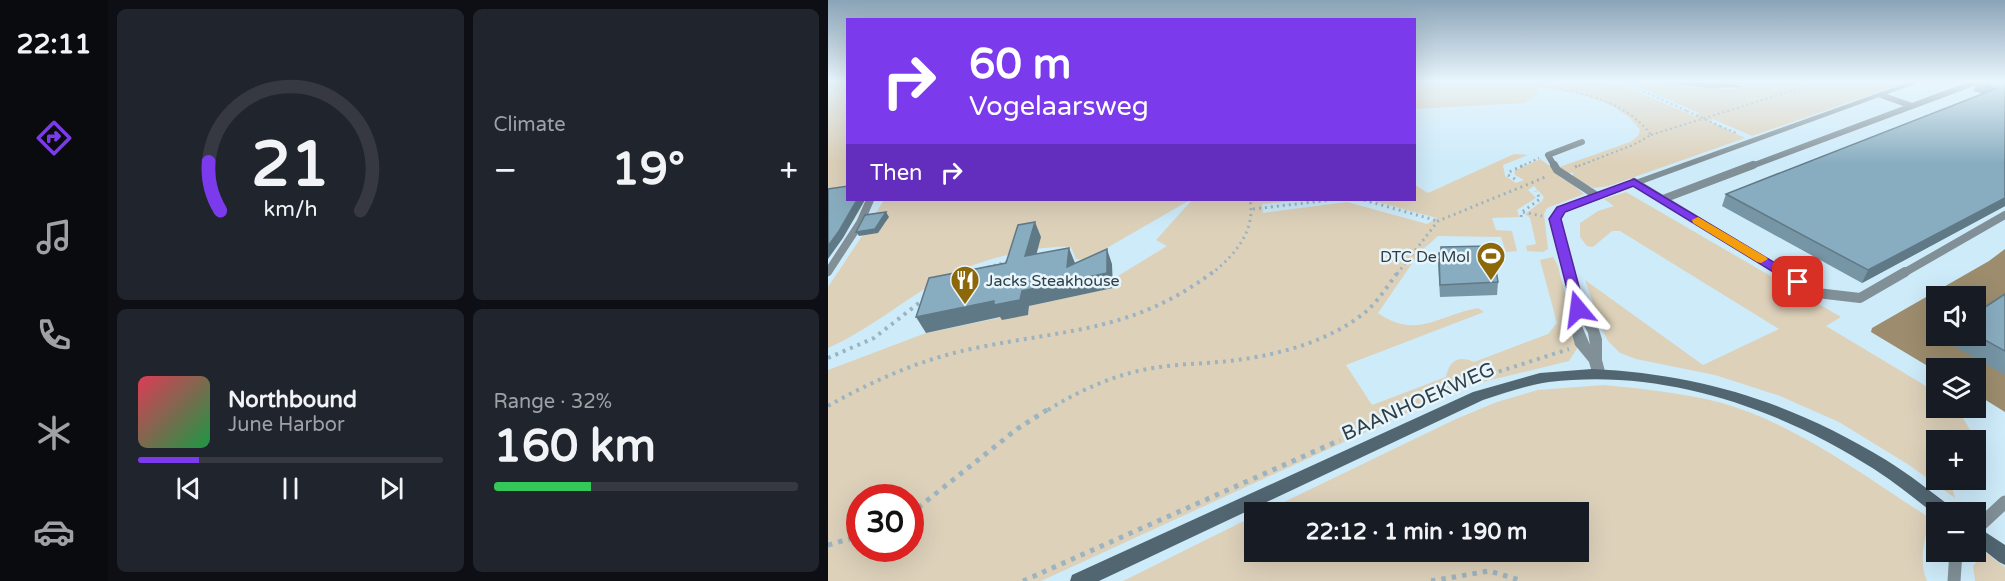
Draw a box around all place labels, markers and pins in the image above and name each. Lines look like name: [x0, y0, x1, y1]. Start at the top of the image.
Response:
sports icon: DTC De Mol: [1475, 240, 1507, 282]
place label: DTC De Mol: [1380, 247, 1470, 267]
pin: [1772, 256, 1823, 307]
restaurant icon: Jacks Steakhouse: [949, 264, 981, 306]
place label: Jacks Steakhouse: [986, 271, 1120, 291]

